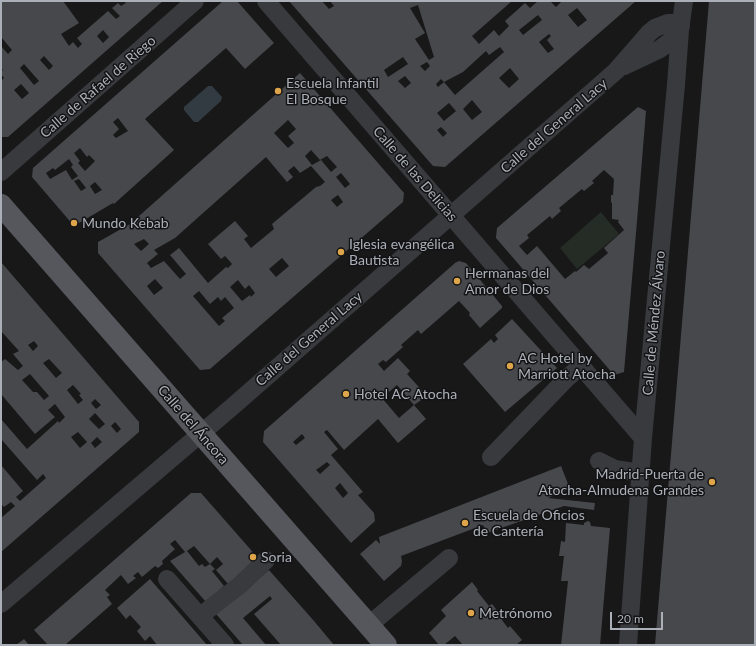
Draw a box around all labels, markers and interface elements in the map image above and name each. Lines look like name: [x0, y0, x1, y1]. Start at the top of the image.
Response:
street label: Calle de Rafael de Riego: [37, 32, 159, 142]
place label: Escuela Infantil El Bosque: [286, 75, 379, 108]
street label: Calle del General Lacy: [497, 75, 611, 177]
marker: Escuela Infantil El Bosque: [273, 86, 283, 96]
street label: Calle de las Delicias: [369, 123, 461, 225]
place label: Mundo Kebab: [82, 215, 169, 231]
marker: Mundo Kebab: [69, 218, 79, 228]
place label: Iglesia evangélica Bautista: [349, 236, 455, 268]
marker: Iglesia evangélica Bautista: [336, 247, 346, 257]
street label: Calle de Méndez Álvaro: [639, 250, 669, 396]
place label: Hermanas del Amor de Dios: [465, 265, 549, 298]
marker: Hermanas del Amor de Dios: [452, 276, 462, 286]
street label: Calle del General Lacy: [252, 288, 366, 390]
place label: AC Hotel by Marriott Atocha: [518, 350, 616, 382]
marker: AC Hotel by Marriott Atocha: [505, 361, 515, 371]
street label: Calle del Áncora: [154, 382, 232, 468]
place label: Hotel AC Atocha: [354, 386, 457, 402]
marker: Hotel AC Atocha: [341, 389, 351, 399]
place label: Madrid-Puerta de Atocha-Almudena Grandes: [539, 466, 704, 498]
marker: Madrid-Puerta de Atocha-Almudena Grandes: [707, 477, 717, 487]
place label: Escuela de Oficios de Cantería: [473, 507, 585, 540]
marker: Escuela de Oficios de Cantería: [460, 518, 470, 528]
place label: Soria: [261, 549, 292, 565]
marker: Soria: [248, 552, 258, 562]
scale bar: [612, 604, 665, 630]
place label: Metrónomo: [479, 605, 552, 621]
marker: Metrónomo: [466, 608, 476, 618]
text: 20 m: [617, 611, 644, 626]

